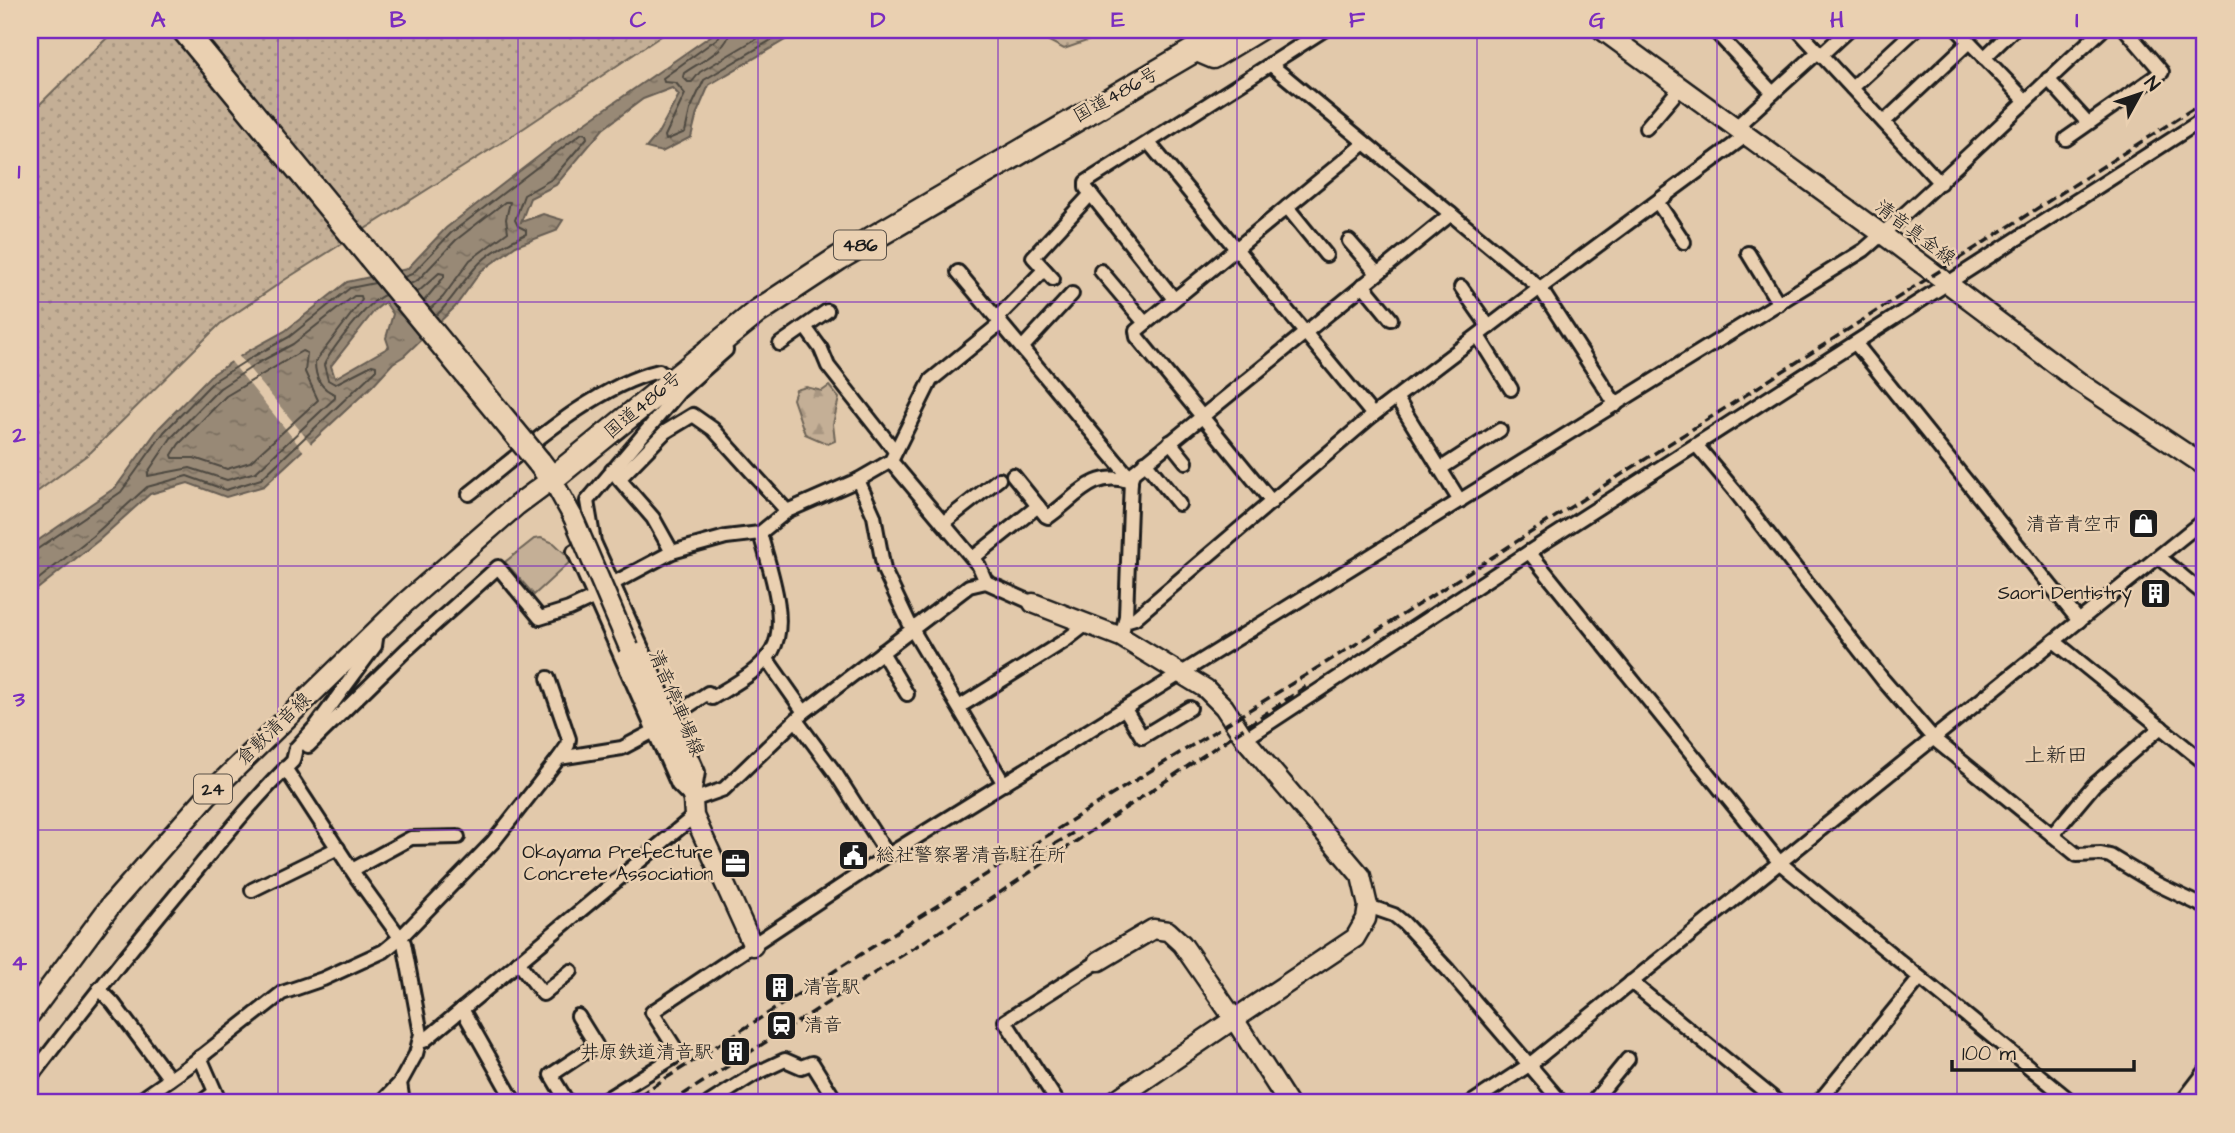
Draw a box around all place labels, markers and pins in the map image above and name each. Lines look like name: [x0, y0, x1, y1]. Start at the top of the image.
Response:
shop icon: 清音青空市: [2127, 507, 2161, 541]
place label: 清音青空市: [2026, 511, 2121, 538]
building icon: Saori Dentistry: [2138, 576, 2172, 610]
place label: Saori Dentistry: [1998, 580, 2133, 608]
public building icon: 総社警察署清音駐在所: [836, 838, 870, 872]
place label: Okayama Prefecture Concrete Association: [522, 839, 713, 888]
place label: 総社警察署清音駐在所: [876, 842, 1066, 869]
office icon: Okayama Prefecture Concrete Association: [719, 846, 753, 880]
building icon: 清音駅: [763, 970, 797, 1004]
place label: 清音駅: [803, 974, 860, 1001]
station icon: 清音: [764, 1008, 798, 1042]
place label: 清音: [804, 1012, 842, 1039]
building icon: 井原鉄道清音駅: [719, 1035, 753, 1069]
place label: 井原鉄道清音駅: [580, 1039, 713, 1066]

